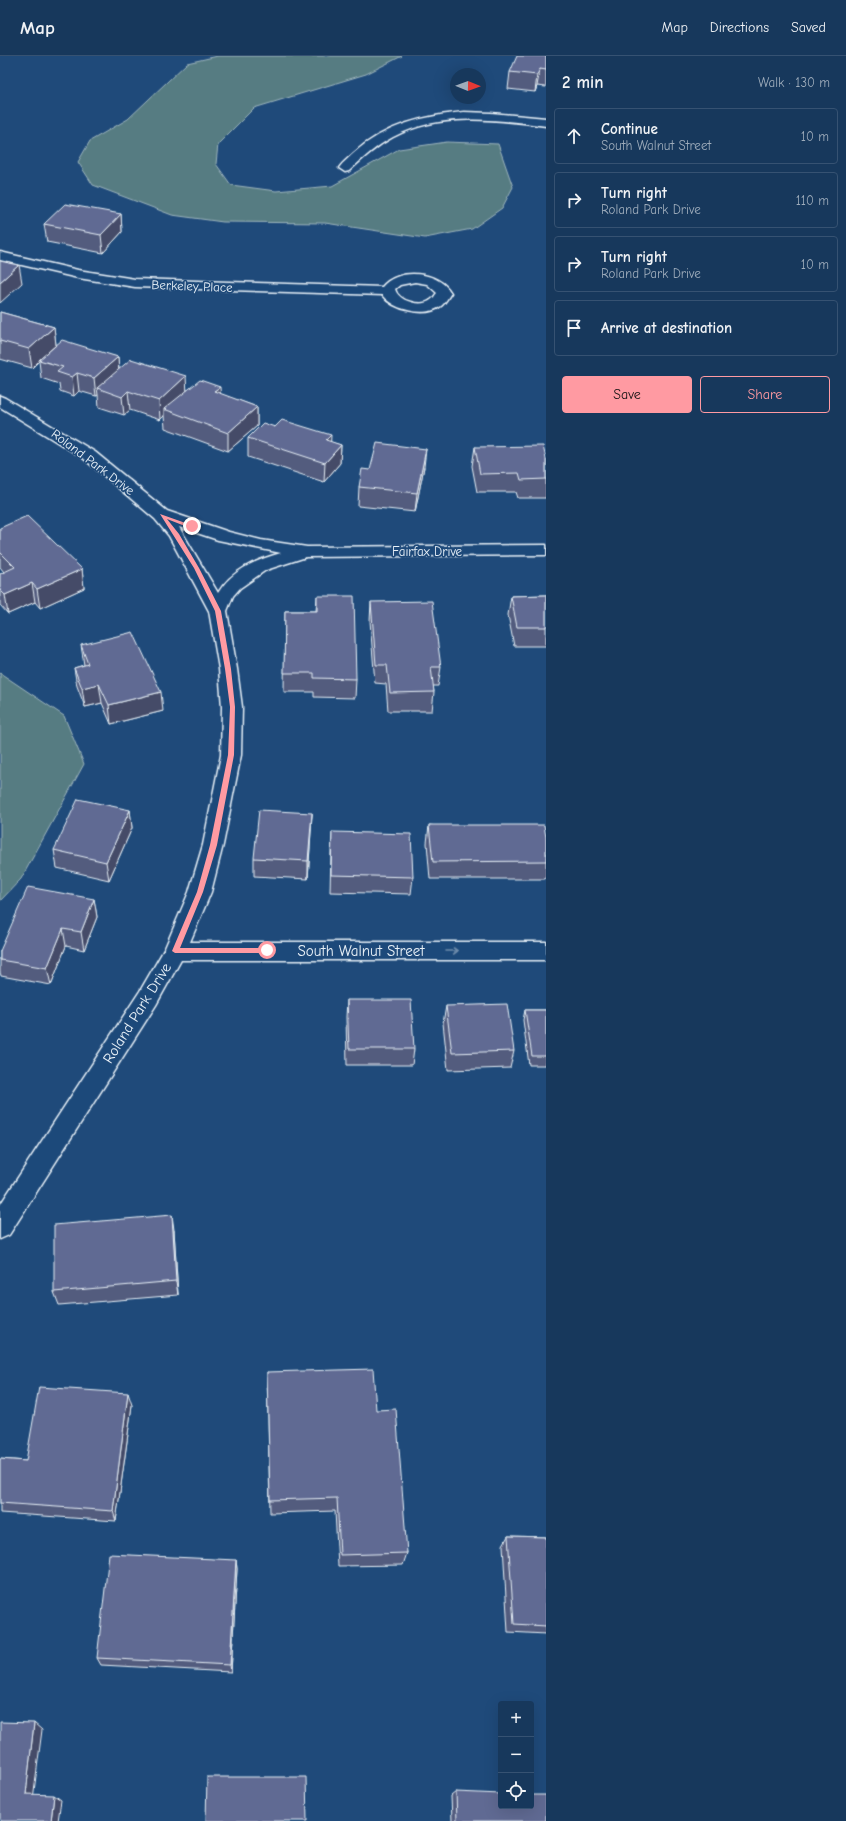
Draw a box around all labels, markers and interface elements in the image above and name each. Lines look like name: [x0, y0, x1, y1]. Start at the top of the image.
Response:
text: Map: [20, 17, 55, 39]
text: Map: [661, 19, 688, 36]
text: Directions: [710, 19, 769, 36]
text: Saved: [791, 19, 826, 36]
north arrow: [450, 68, 486, 104]
text: 2 min: [562, 73, 603, 92]
text: Walk · 130 m: [758, 75, 830, 90]
text: Continue: [601, 120, 658, 138]
icon: ahead: [563, 125, 585, 147]
text: 10 m: [801, 129, 829, 144]
text: South Walnut Street: [601, 138, 711, 153]
text: Turn right: [601, 184, 667, 202]
icon: right: [563, 189, 585, 211]
text: 110 m: [796, 193, 829, 208]
text: Roland Park Drive: [601, 202, 701, 217]
text: Turn right: [601, 248, 667, 266]
icon: right: [563, 253, 585, 275]
text: 10 m: [801, 257, 829, 272]
text: Roland Park Drive: [601, 266, 701, 281]
street label: Berkeley Place: [151, 277, 233, 295]
icon: arrive: [563, 317, 585, 339]
text: Arrive at destination: [601, 319, 732, 337]
button: Save: [562, 376, 692, 413]
button: Share: [700, 376, 830, 413]
street label: Roland Park Drive: [49, 426, 138, 498]
route end: [183, 517, 201, 535]
street label: Fairfax Drive: [392, 544, 463, 559]
route start: [258, 941, 276, 959]
street label: South Walnut Street: [297, 942, 425, 960]
one-way arrow: [445, 947, 458, 955]
street label: Roland Park Drive: [99, 959, 175, 1067]
map controls: [498, 1701, 534, 1809]
button: +: [498, 1701, 534, 1737]
button: −: [498, 1737, 534, 1773]
button: locate: [498, 1773, 534, 1809]

